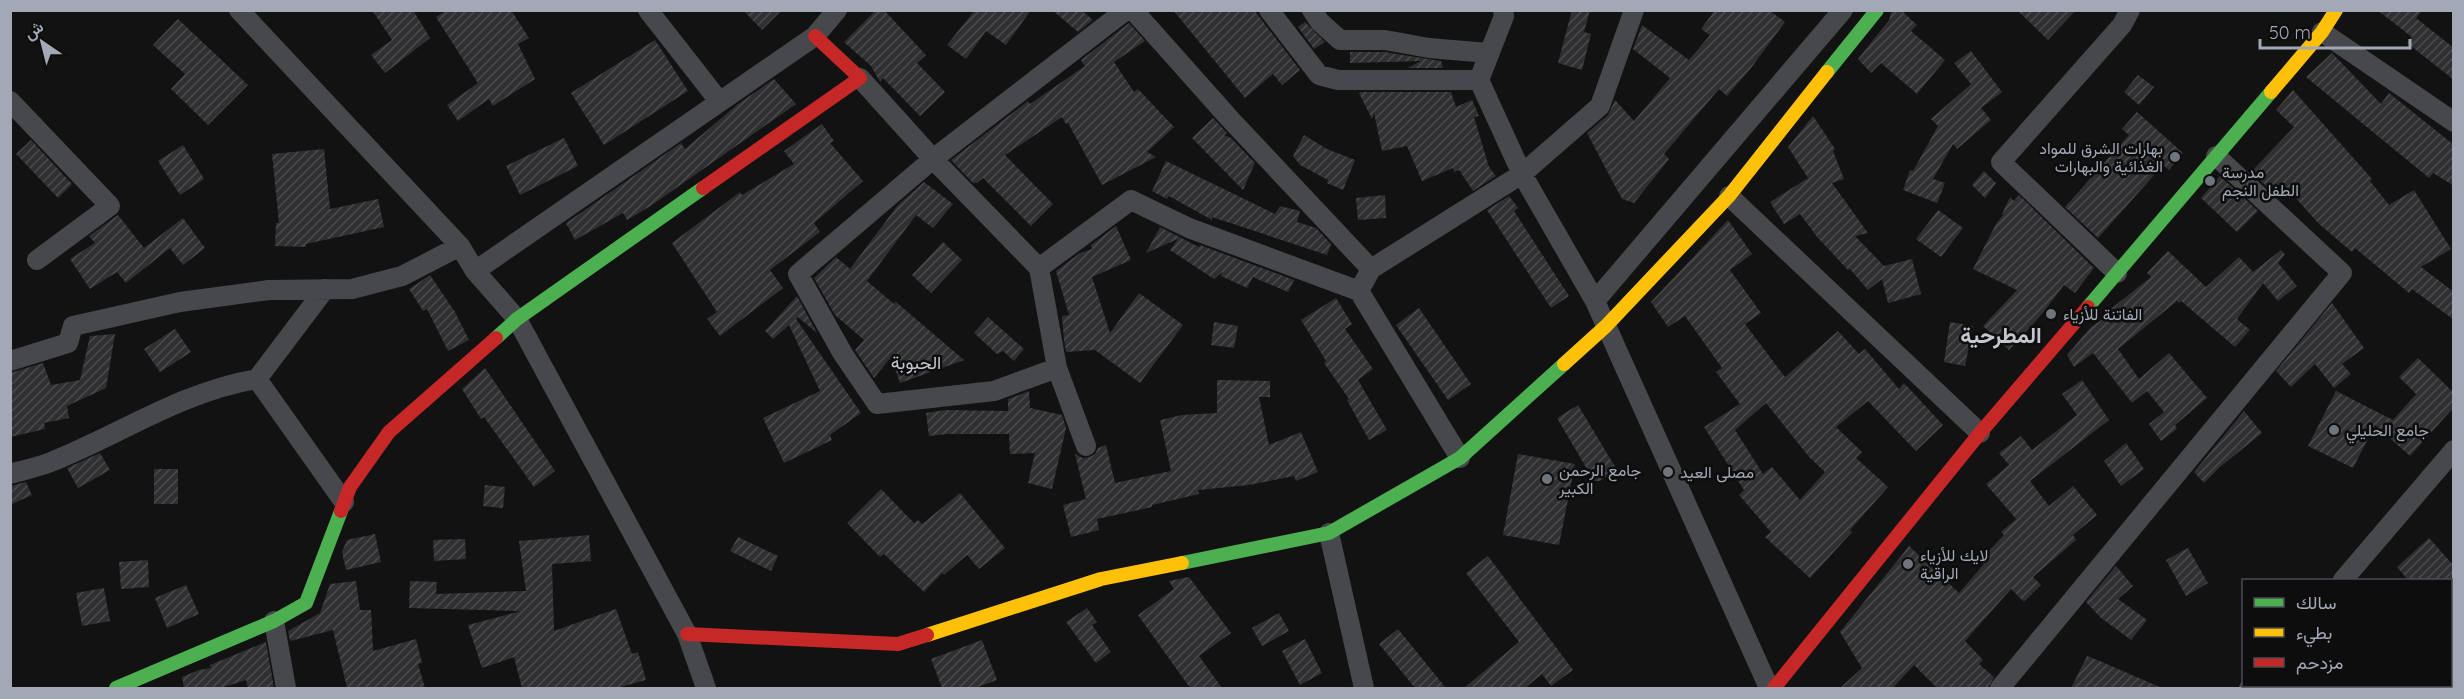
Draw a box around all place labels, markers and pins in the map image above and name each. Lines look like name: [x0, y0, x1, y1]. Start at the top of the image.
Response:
place label: بهارات الشرق للمواد الغذائية والبهارات: [2039, 138, 2163, 177]
marker: بهارات الشرق للمواد الغذائية والبهارات: [2168, 150, 2182, 164]
place label: مدرسة الطفل النجم: [2222, 162, 2299, 201]
marker: مدرسة الطفل النجم: [2203, 174, 2217, 188]
place label: الفاتنة للأزياء: [2063, 304, 2142, 325]
marker: الفاتنة للأزياء: [2044, 307, 2058, 321]
place label: جامع الحليلي: [2346, 420, 2429, 444]
marker: جامع الحليلي: [2327, 423, 2341, 437]
place label: جامع الرحمن الكبير: [1558, 460, 1641, 499]
place label: مصلى العيد: [1680, 462, 1754, 483]
marker: مصلى العيد: [1661, 465, 1675, 479]
marker: جامع الرحمن الكبير: [1540, 472, 1554, 486]
place label: لايك للأزياء الراقية: [1920, 545, 1988, 584]
marker: لايك للأزياء الراقية: [1901, 557, 1915, 571]

